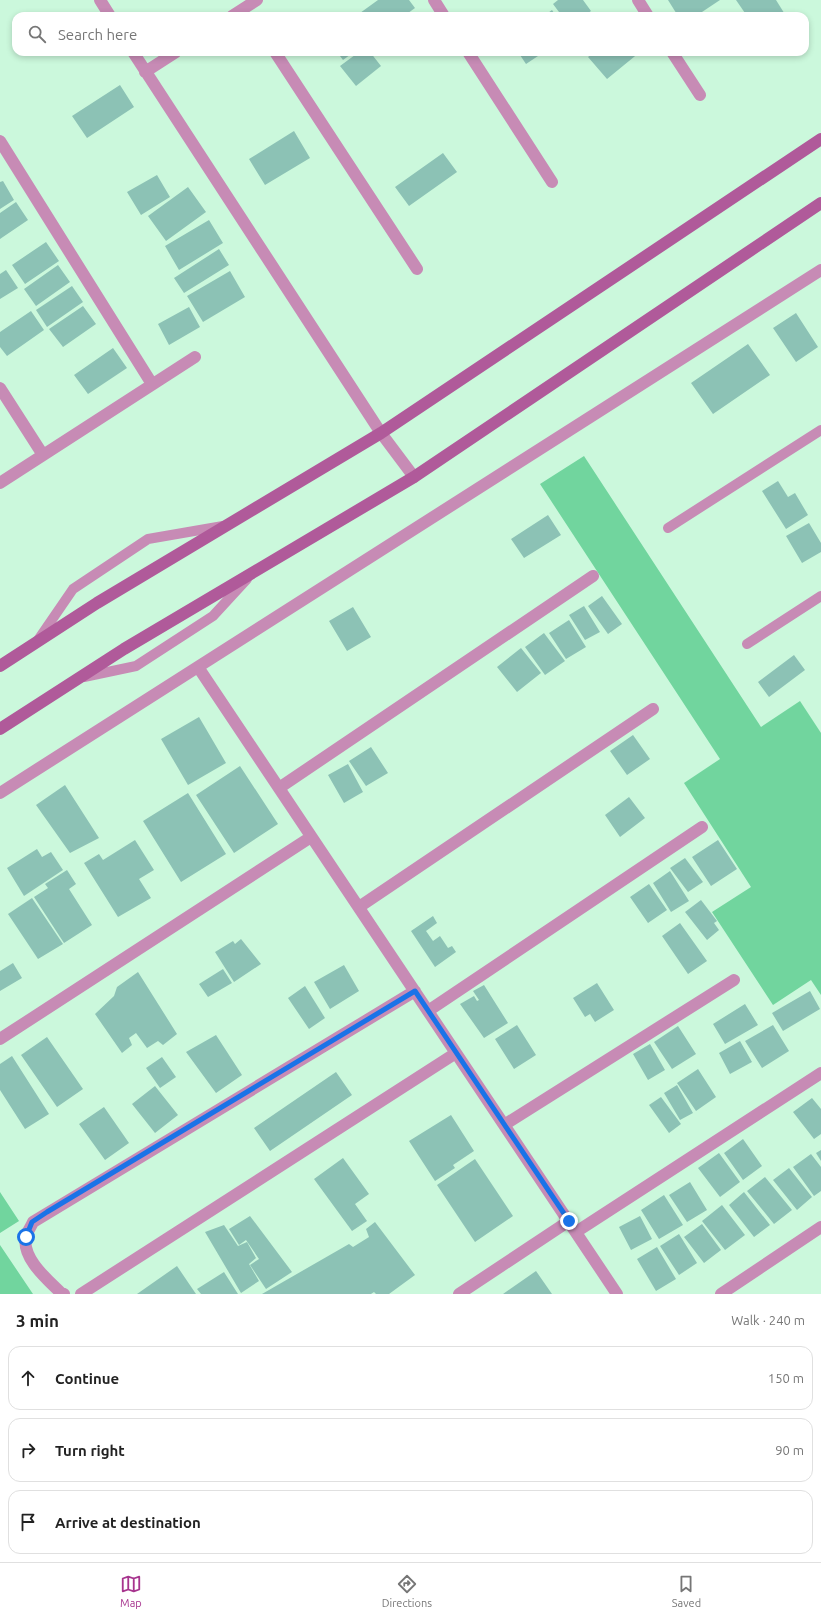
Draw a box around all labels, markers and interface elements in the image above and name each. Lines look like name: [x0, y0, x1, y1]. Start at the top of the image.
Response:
search box: [12, 12, 809, 56]
icon: search: [26, 23, 48, 45]
text: Search here: [58, 26, 137, 43]
route end: [560, 1212, 578, 1230]
route start: [17, 1228, 35, 1246]
text: 3 min: [16, 1311, 59, 1330]
text: Walk · 240 m: [731, 1313, 805, 1327]
icon: ahead: [17, 1367, 39, 1389]
text: Continue: [55, 1370, 119, 1387]
text: 150 m: [768, 1371, 804, 1385]
icon: right: [17, 1439, 39, 1461]
text: Turn right: [55, 1442, 125, 1459]
text: 90 m: [775, 1443, 804, 1457]
icon: arrive: [17, 1511, 39, 1533]
text: Arrive at destination: [55, 1514, 201, 1531]
tab: Map: [120, 1573, 142, 1609]
tab: Directions: [382, 1573, 432, 1609]
tab: Saved: [672, 1573, 701, 1609]

